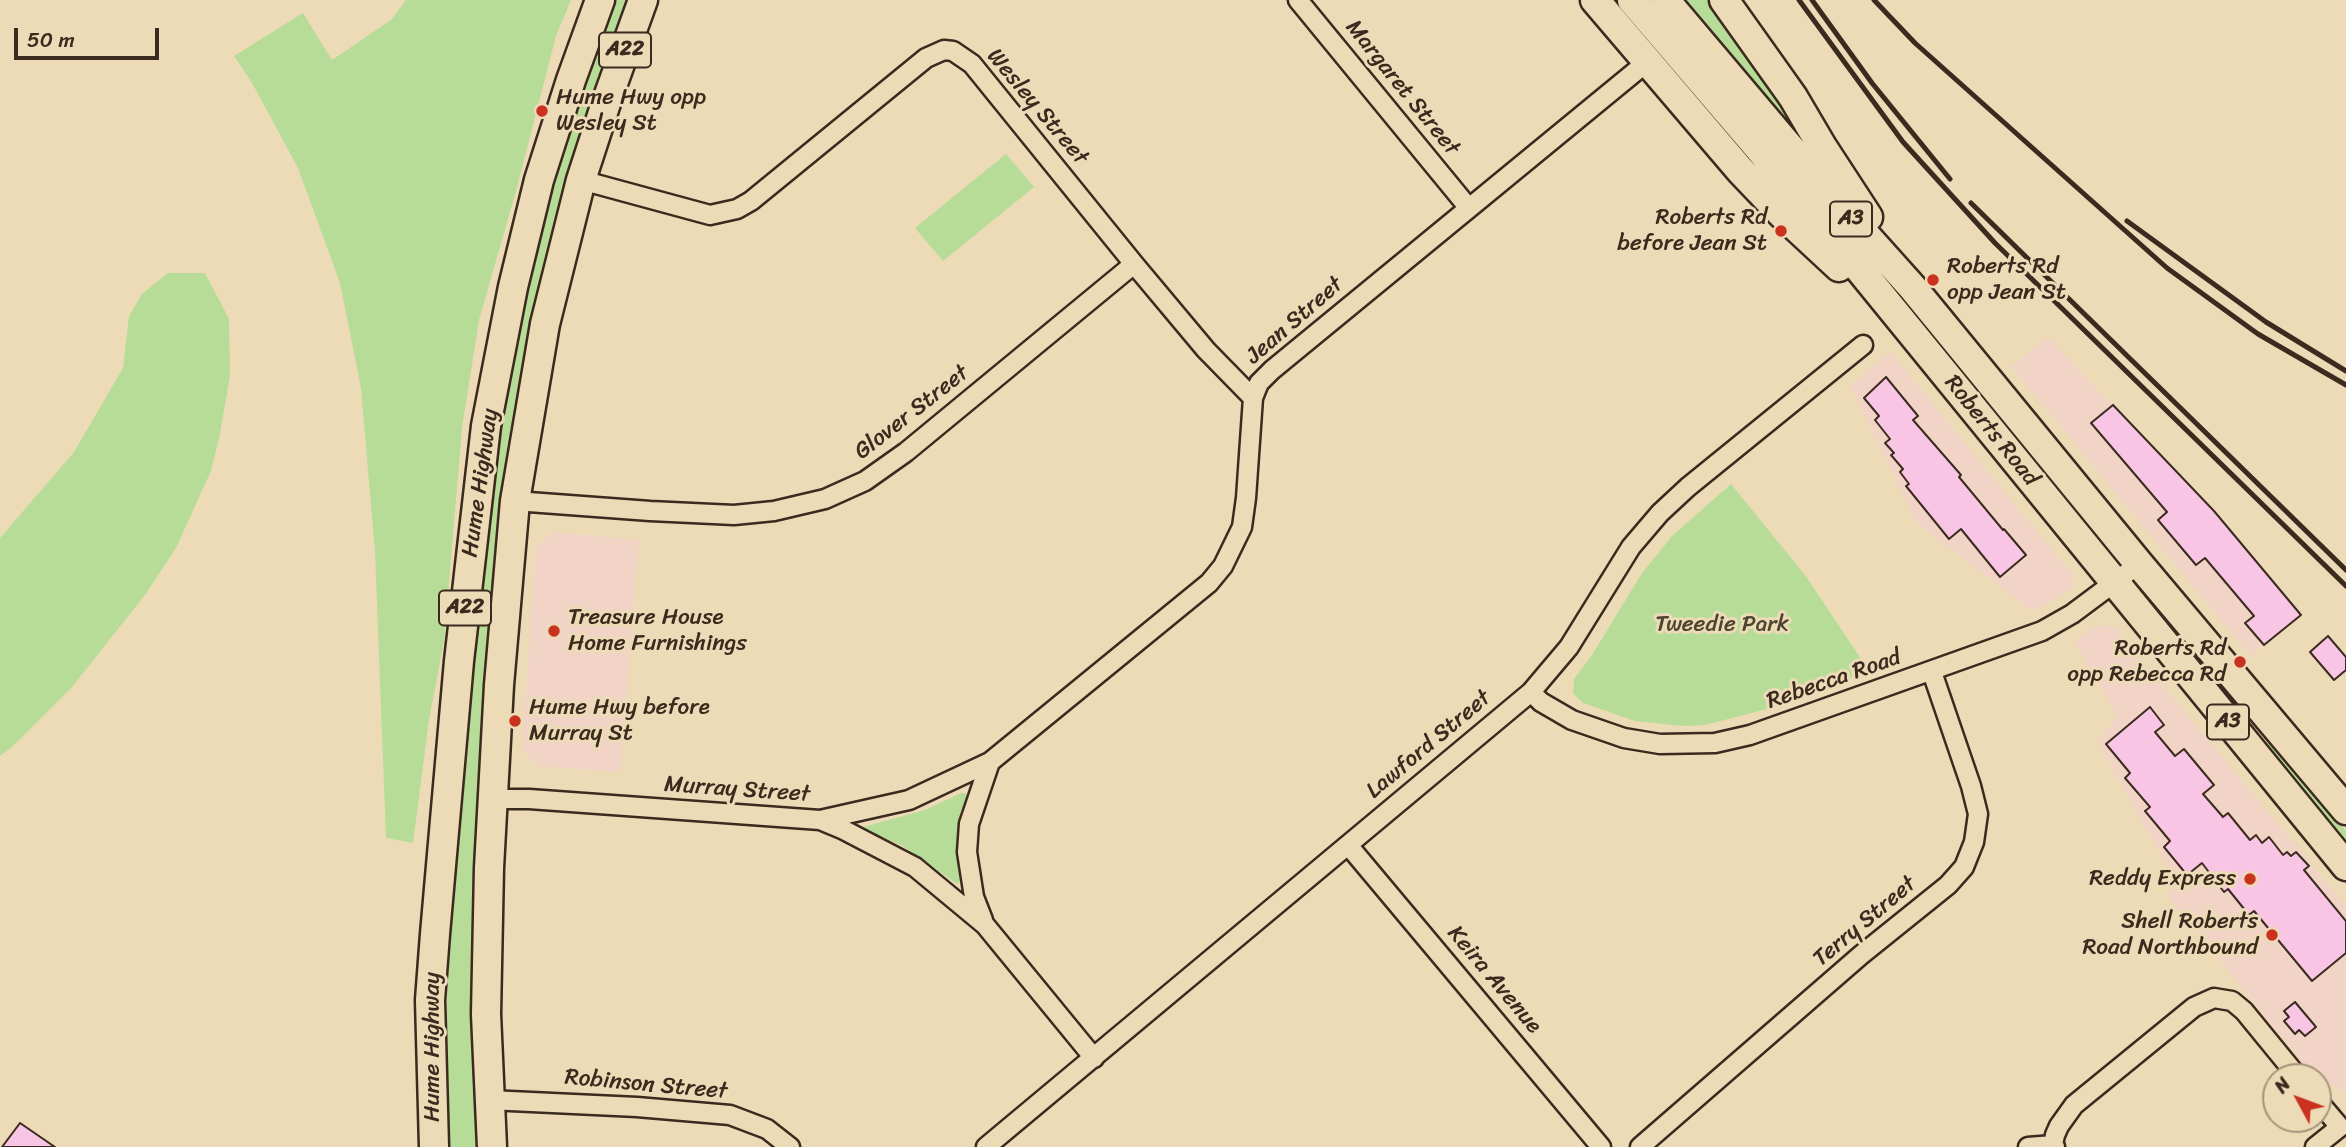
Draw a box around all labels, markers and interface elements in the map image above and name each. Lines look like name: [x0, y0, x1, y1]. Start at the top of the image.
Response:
scale bar: [18, 14, 163, 58]
street label: Margaret Street: [1339, 15, 1465, 161]
text: 50 m: [27, 21, 75, 59]
road number: A22: [599, 32, 651, 68]
street label: Wesley Street: [980, 43, 1094, 171]
place label: Hume Hwy opp Wesley St: [556, 84, 706, 138]
marker: Hume Hwy opp Wesley St: [534, 103, 550, 119]
road number: A3: [1830, 202, 1872, 236]
place label: Roberts Rd before Jean St: [1617, 204, 1767, 258]
marker: Roberts Rd before Jean St: [1773, 223, 1789, 239]
place label: Roberts Rd opp Jean St: [1947, 253, 2066, 307]
street label: Jean Street: [1241, 271, 1349, 371]
marker: Roberts Rd opp Jean St: [1925, 272, 1941, 288]
street label: Glover Street: [849, 360, 975, 466]
street label: Roberts Road: [1938, 370, 2044, 492]
street label: Hume Highway: [457, 407, 505, 559]
road number: A22: [439, 590, 491, 626]
place label: Treasure House Home Furnishings: [568, 604, 747, 658]
park label: Tweedie Park: [1655, 611, 1789, 639]
marker: Treasure House Home Furnishings: [546, 623, 562, 639]
place label: Roberts Rd opp Rebecca Rd: [2067, 635, 2226, 689]
street label: Rebecca Road: [1763, 644, 1905, 716]
marker: Roberts Rd opp Rebecca Rd: [2232, 654, 2248, 670]
street label: Lawford Street: [1361, 685, 1497, 805]
place label: Hume Hwy before Murray St: [529, 694, 710, 748]
road number: A3: [2207, 704, 2249, 740]
marker: Hume Hwy before Murray St: [507, 713, 523, 729]
street label: Murray Street: [663, 771, 811, 809]
place label: Reddy Express: [2089, 865, 2236, 893]
street label: Terry Street: [1808, 871, 1922, 973]
marker: Reddy Express: [2242, 871, 2258, 887]
place label: Shell Roberts Road Northbound: [2082, 908, 2258, 962]
street label: Keira Avenue: [1441, 920, 1547, 1040]
marker: Shell Roberts Road Northbound: [2264, 927, 2280, 943]
street label: Hume Highway: [419, 972, 447, 1122]
north arrow: [2262, 1063, 2332, 1133]
street label: Robinson Street: [564, 1064, 728, 1106]
text: N: [2266, 1069, 2299, 1101]

